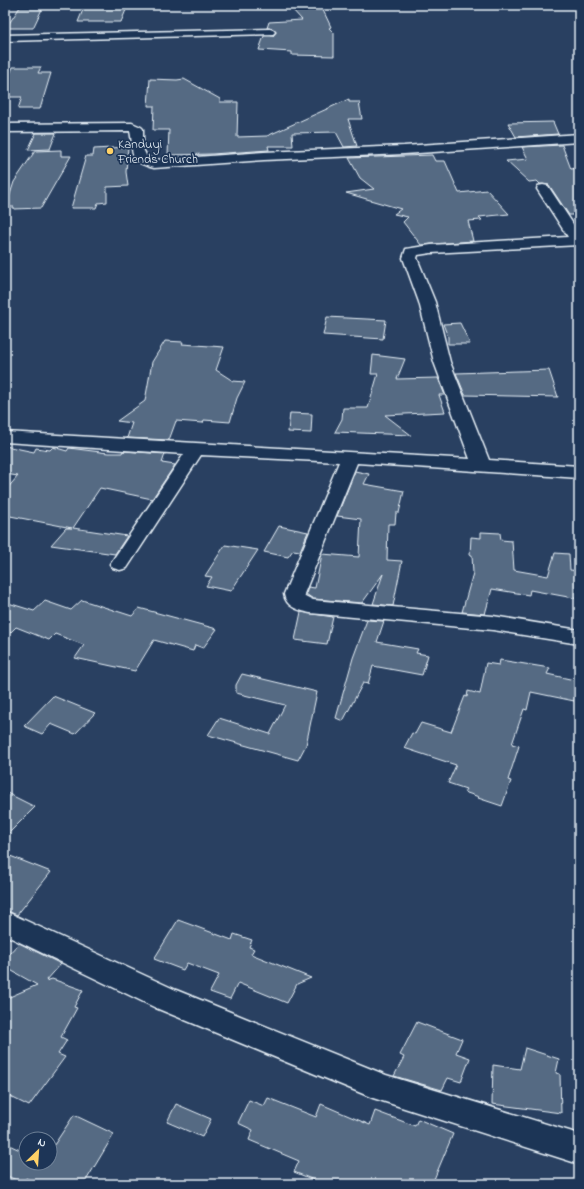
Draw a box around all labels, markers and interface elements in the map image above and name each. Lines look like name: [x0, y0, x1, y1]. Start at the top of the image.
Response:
place label: Kanduyi Friends Church: [117, 135, 198, 169]
marker: Kanduyi Friends Church: [105, 146, 115, 156]
north arrow: [18, 1131, 58, 1171]
text: N: [35, 1134, 49, 1152]

